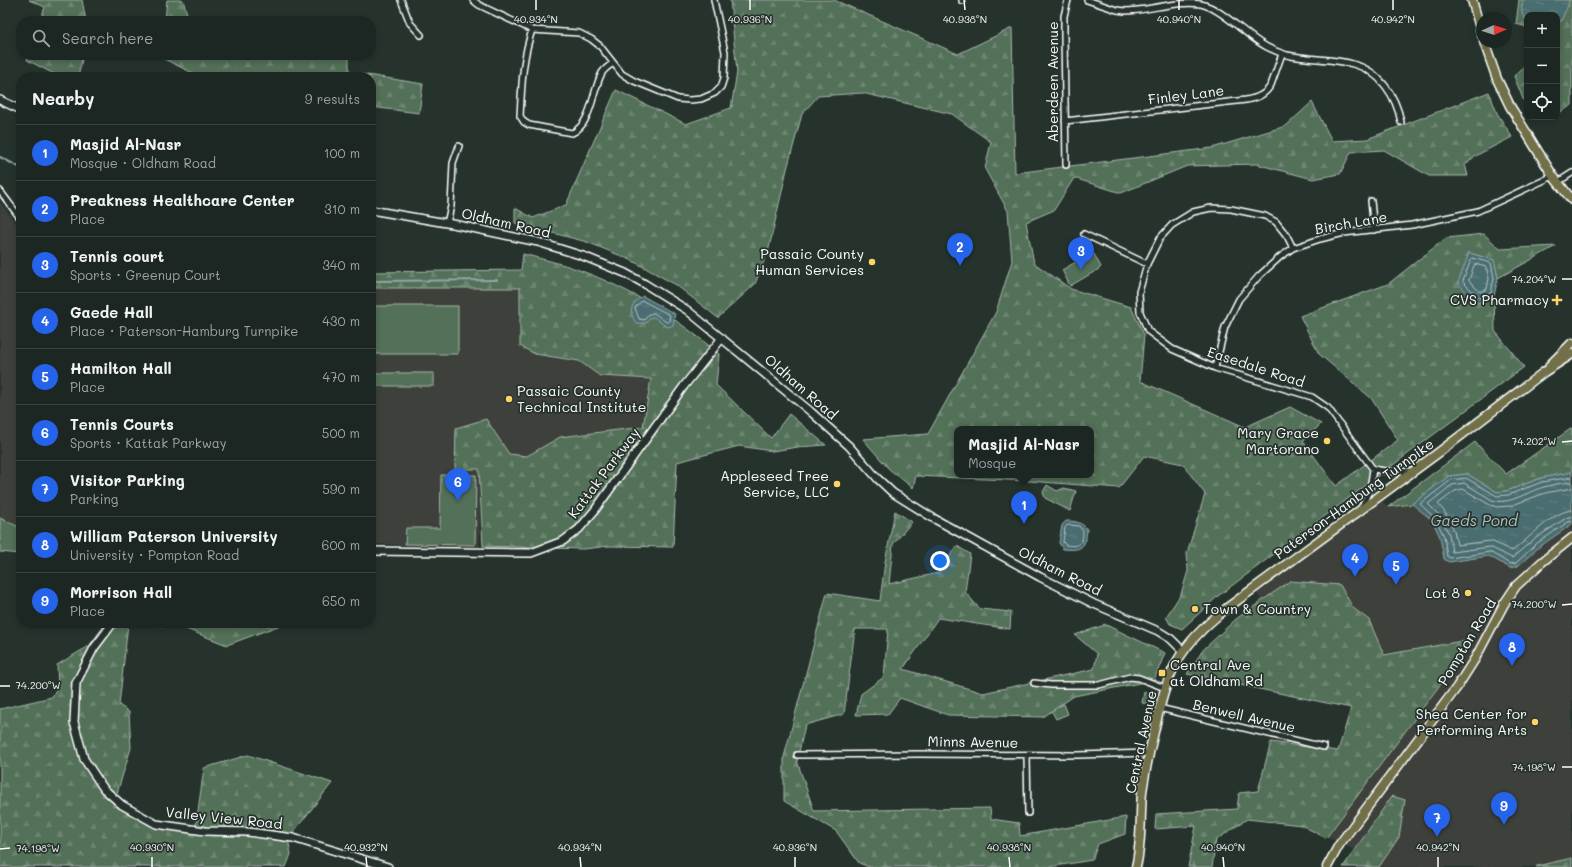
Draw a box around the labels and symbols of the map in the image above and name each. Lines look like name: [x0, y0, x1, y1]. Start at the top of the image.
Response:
text: 40.934°N: [514, 12, 558, 26]
text: 40.936°N: [728, 12, 772, 26]
text: 40.938°N: [943, 12, 987, 26]
text: 40.940°N: [1157, 12, 1201, 26]
text: 40.942°N: [1371, 12, 1415, 26]
north arrow: [1476, 12, 1512, 48]
street label: Aberdeen Avenue: [1043, 21, 1062, 143]
street label: Finley Lane: [1147, 80, 1225, 109]
street label: Oldham Road: [460, 203, 553, 242]
street label: Birch Lane: [1313, 207, 1389, 238]
pin: 2: [947, 233, 973, 266]
pin: 3: [1068, 237, 1094, 270]
place label: Passaic County Human Services: [755, 244, 864, 279]
marker: Passaic County Human Services: [867, 257, 877, 267]
text: 74.204°W: [1512, 272, 1557, 286]
place label: CVS Pharmacy: [1450, 290, 1549, 309]
marker: CVS Pharmacy: [1552, 295, 1562, 305]
street label: Easedale Road: [1205, 342, 1307, 391]
street label: Oldham Road: [761, 350, 842, 424]
place label: Passaic County Technical Institute: [517, 381, 646, 416]
marker: Passaic County Technical Institute: [504, 394, 514, 404]
place label: Mary Grace Martorano: [1237, 423, 1319, 458]
street label: Kattak Parkway: [563, 424, 644, 522]
street label: Paterson-Hamburg Turnpike: [1270, 434, 1437, 563]
text: 74.202°W: [1512, 434, 1556, 448]
marker: Mary Grace Martorano: [1322, 436, 1332, 446]
place label: Appleseed Tree Service, LLC: [720, 466, 829, 501]
pin: 6: [445, 468, 471, 501]
marker: Appleseed Tree Service, LLC: [832, 479, 842, 489]
pin: 1: [1011, 491, 1037, 524]
water label: Gaeds Pond: [1430, 510, 1519, 530]
street label: Oldham Road: [1016, 542, 1105, 600]
pin: 4: [1342, 544, 1368, 577]
your location: [930, 551, 950, 571]
pin: 5: [1383, 552, 1409, 585]
place label: Lot 8: [1425, 583, 1460, 602]
marker: Lot 8: [1463, 588, 1473, 598]
street label: Pompton Road: [1433, 595, 1500, 689]
text: 74.200°W: [1512, 597, 1557, 611]
place label: Town & Country: [1203, 599, 1311, 618]
marker: Town & Country: [1190, 604, 1200, 614]
pin: 8: [1499, 633, 1525, 666]
place label: Central Ave at Oldham Rd: [1170, 655, 1263, 690]
marker: Central Ave at Oldham Rd: [1157, 668, 1167, 678]
text: 74.200°W: [16, 678, 61, 692]
street label: Central Avenue: [1120, 689, 1161, 795]
street label: Benwell Avenue: [1191, 694, 1297, 737]
place label: Shea Center for Performing Arts: [1416, 704, 1527, 739]
marker: Shea Center for Performing Arts: [1530, 717, 1540, 727]
street label: Minns Avenue: [928, 731, 1019, 752]
text: 74.198°W: [1512, 760, 1556, 774]
pin: 9: [1491, 792, 1517, 825]
street label: Valley View Road: [165, 802, 284, 833]
pin: 7: [1424, 804, 1450, 837]
text: 40.930°N: [130, 840, 174, 854]
text: 40.932°N: [344, 840, 388, 854]
text: 40.934°N: [558, 840, 602, 854]
text: 40.936°N: [773, 840, 817, 854]
text: 40.938°N: [987, 840, 1031, 854]
text: 40.940°N: [1201, 840, 1245, 854]
text: 40.942°N: [1416, 840, 1460, 854]
text: 74.198°W: [16, 841, 60, 855]

